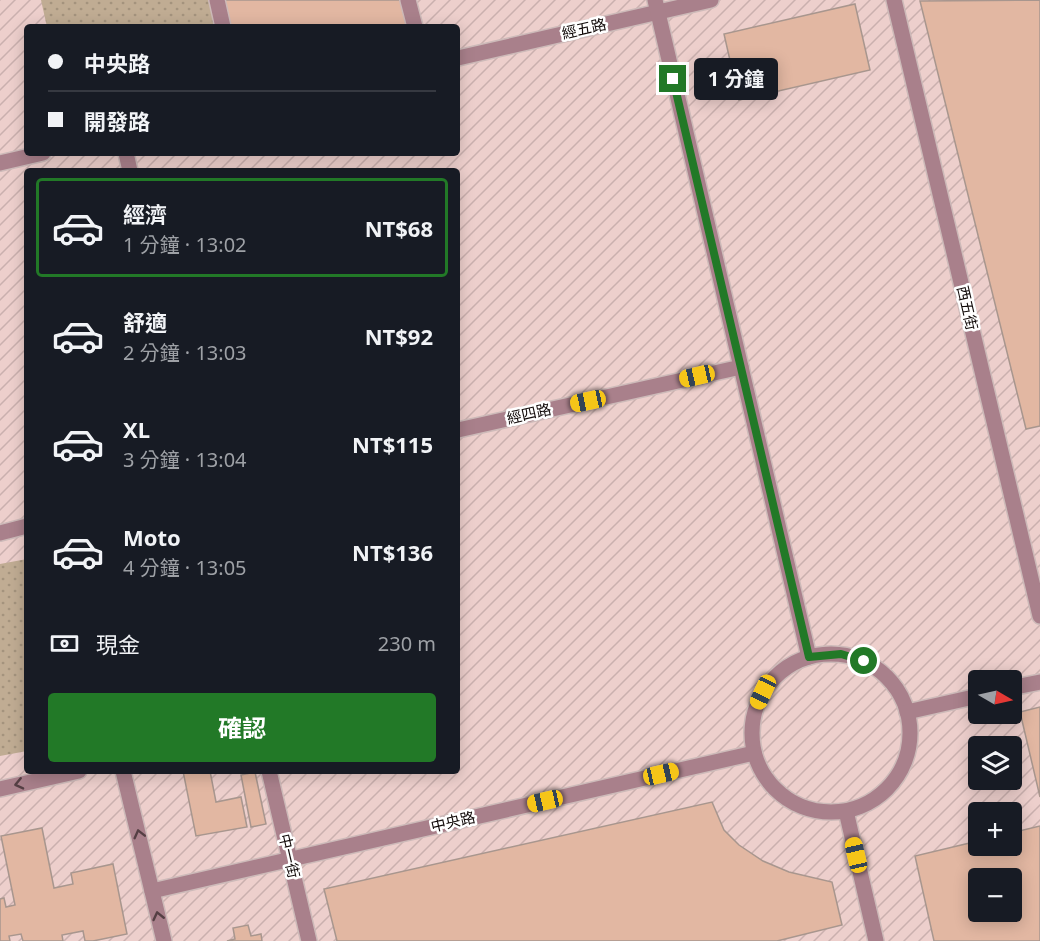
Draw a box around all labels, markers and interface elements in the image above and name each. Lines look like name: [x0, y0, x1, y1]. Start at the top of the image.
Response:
street label: 經五路: [560, 13, 608, 43]
text: 中央路: [84, 48, 150, 78]
callout: 1 分鐘: [694, 58, 778, 100]
route end: [659, 65, 686, 92]
text: 1 分鐘: [708, 65, 764, 92]
text: 開發路: [84, 106, 150, 136]
text: 經濟: [123, 199, 167, 229]
icon: car: [51, 201, 105, 255]
text: NT$68: [365, 213, 433, 243]
text: 1 分鐘 · 13:02: [123, 231, 247, 258]
street label: 西五街: [953, 284, 983, 332]
text: 舒適: [123, 307, 167, 337]
icon: car: [51, 309, 105, 363]
text: NT$92: [365, 321, 433, 351]
text: 2 分鐘 · 13:03: [123, 339, 247, 366]
car: [677, 363, 717, 389]
car: [569, 388, 607, 414]
street label: 經四路: [505, 398, 553, 428]
text: XL: [123, 414, 150, 444]
icon: car: [51, 417, 105, 471]
text: NT$115: [352, 429, 433, 459]
text: 3 分鐘 · 13:04: [123, 446, 247, 473]
text: Moto: [123, 522, 181, 552]
icon: car: [51, 525, 105, 579]
text: NT$136: [352, 537, 433, 567]
text: 4 分鐘 · 13:05: [123, 554, 247, 581]
icon: cash: [48, 627, 81, 660]
text: 現金: [96, 629, 140, 659]
text: 230 m: [378, 630, 436, 657]
route start: [850, 647, 877, 674]
north arrow: [968, 670, 1022, 724]
map controls: [968, 670, 1022, 922]
car: [747, 672, 779, 712]
button: 確認: [48, 693, 436, 762]
button: layers: [968, 736, 1022, 790]
car: [641, 761, 681, 787]
one-way arrow: [14, 777, 24, 790]
car: [525, 788, 565, 814]
button: +: [968, 802, 1022, 856]
street label: 中央路: [429, 806, 477, 836]
one-way arrow: [133, 829, 146, 839]
street label: 中一街: [275, 832, 305, 880]
car: [843, 835, 869, 875]
button: −: [968, 868, 1022, 922]
one-way arrow: [152, 911, 165, 921]

